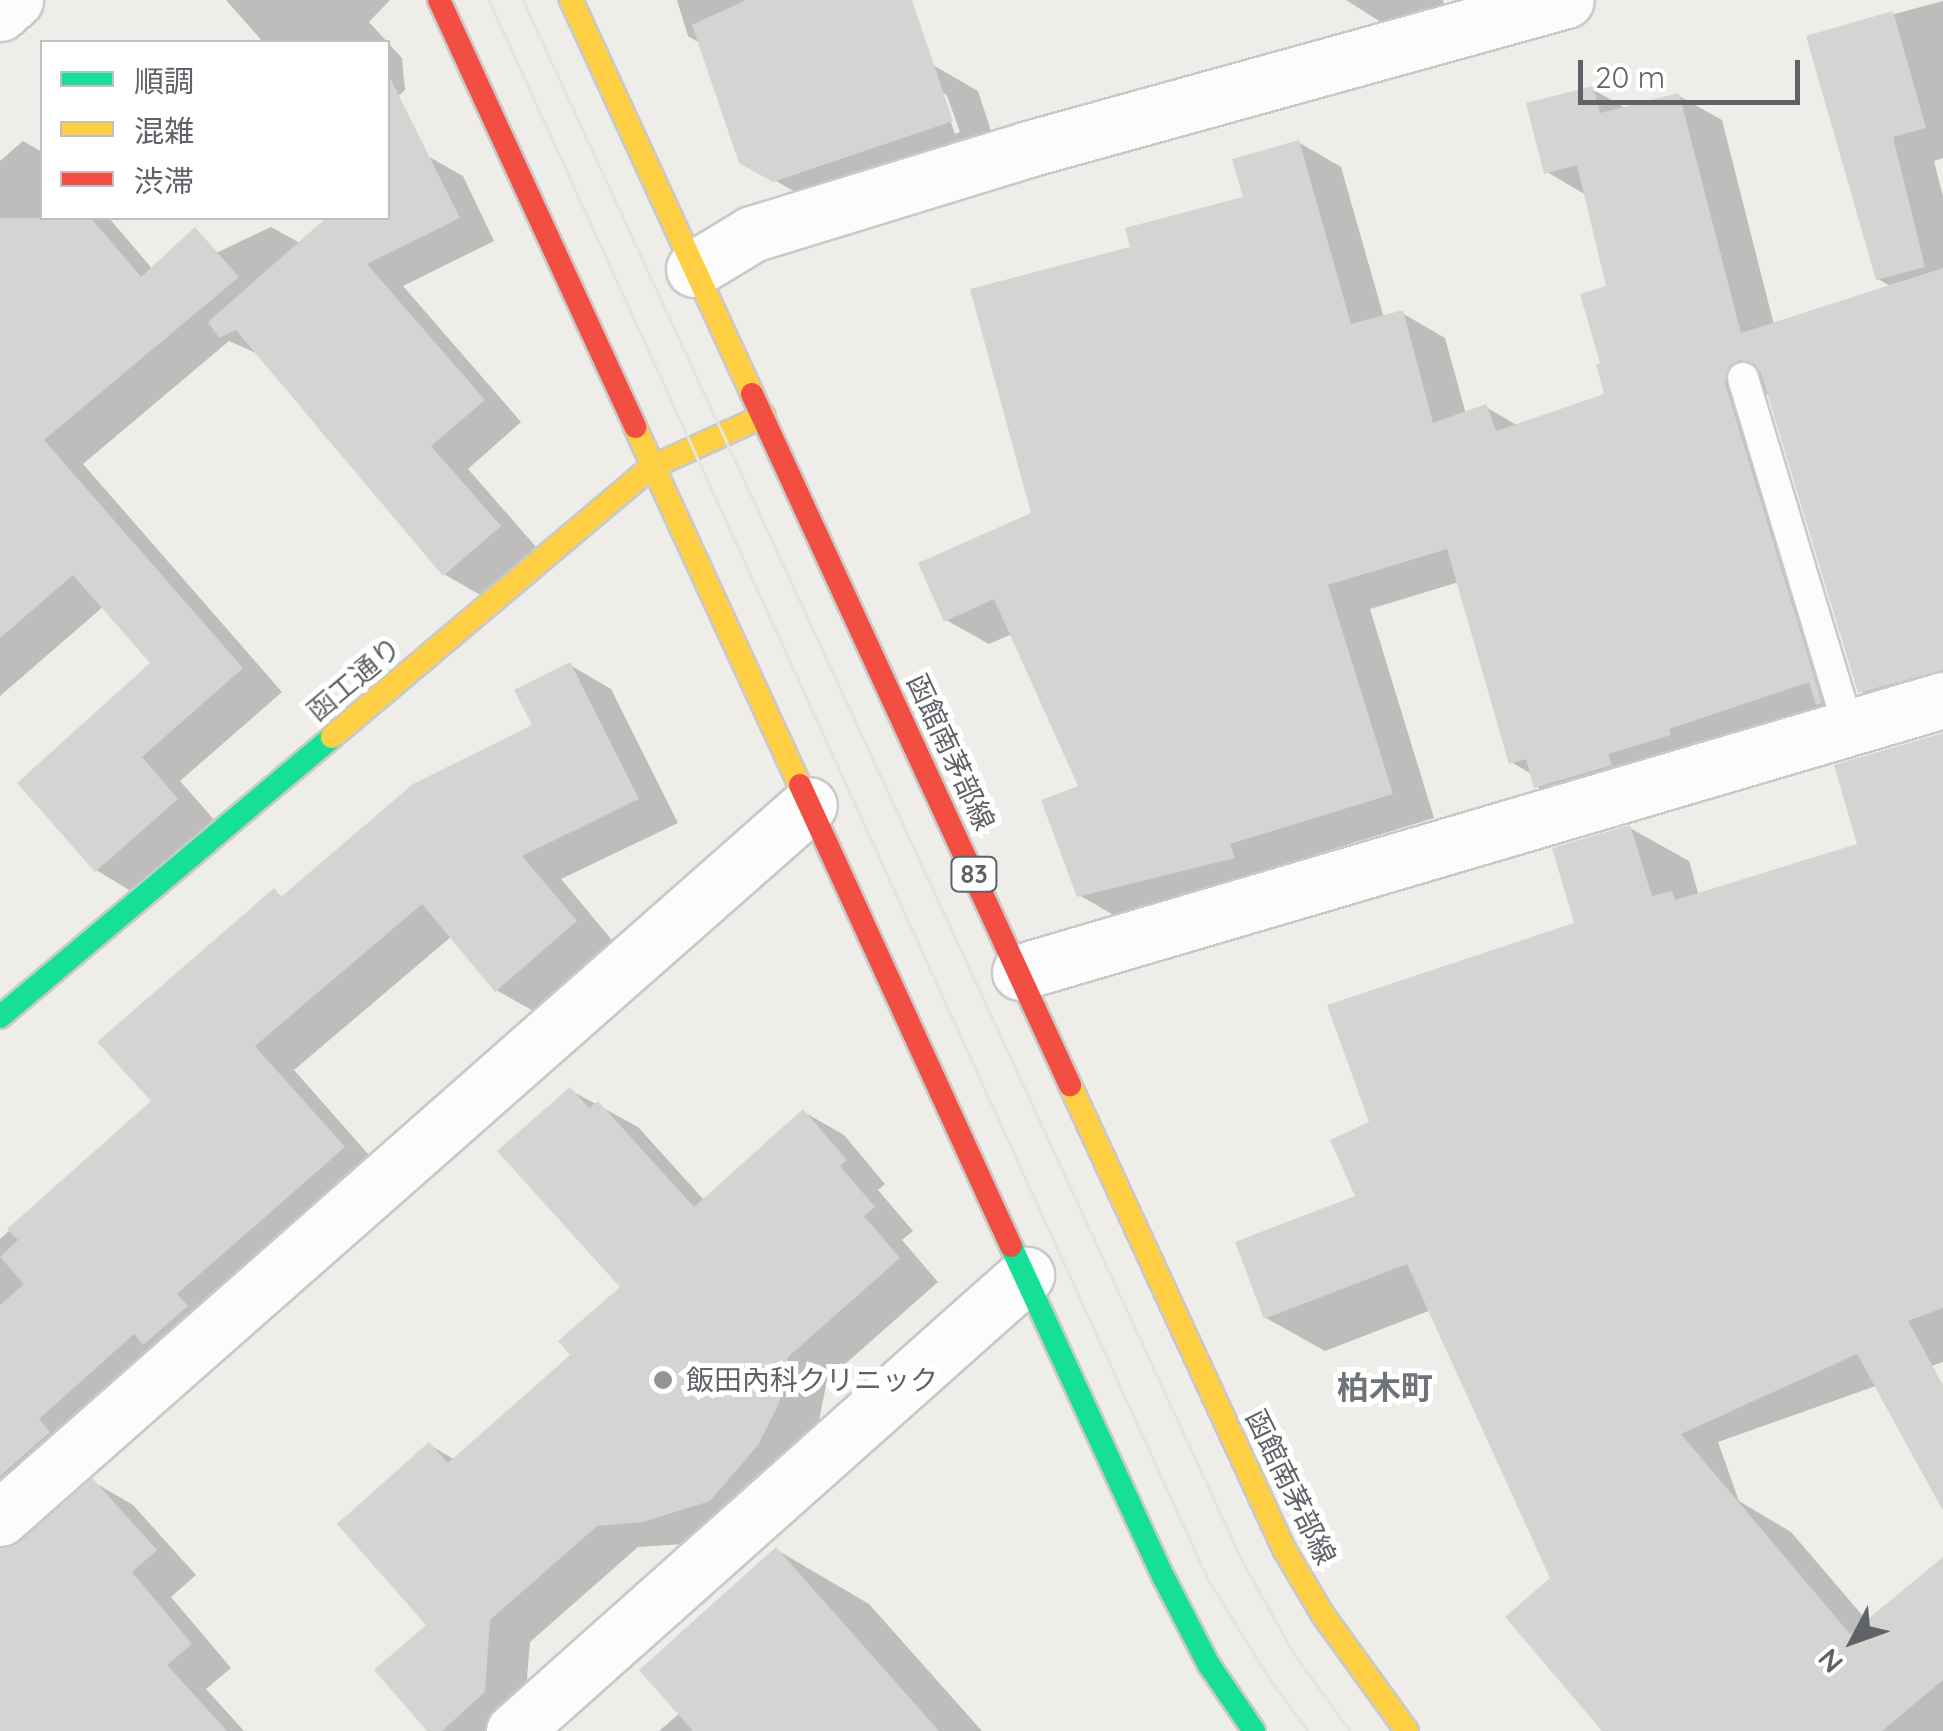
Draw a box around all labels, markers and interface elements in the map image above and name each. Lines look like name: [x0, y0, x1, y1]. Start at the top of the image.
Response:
legend: [40, 40, 390, 220]
scale bar: [1583, 40, 1806, 102]
text: 20 m: [1595, 58, 1665, 96]
text: 順調: [134, 62, 194, 100]
text: 混雑: [134, 112, 194, 150]
text: 渋滞: [134, 162, 194, 200]
street label: 函工通り: [300, 630, 408, 728]
street label: 函館南茅部線: [900, 669, 1002, 835]
road number: 83: [949, 854, 999, 894]
place label: 飯田內科クリニック: [686, 1363, 938, 1397]
marker: 飯田內科クリニック: [650, 1367, 676, 1393]
district label: 柏木町: [1337, 1368, 1433, 1406]
street label: 函館南茅部線: [1239, 1404, 1343, 1570]
north arrow: [1803, 1591, 1903, 1691]
text: N: [1810, 1642, 1850, 1680]

